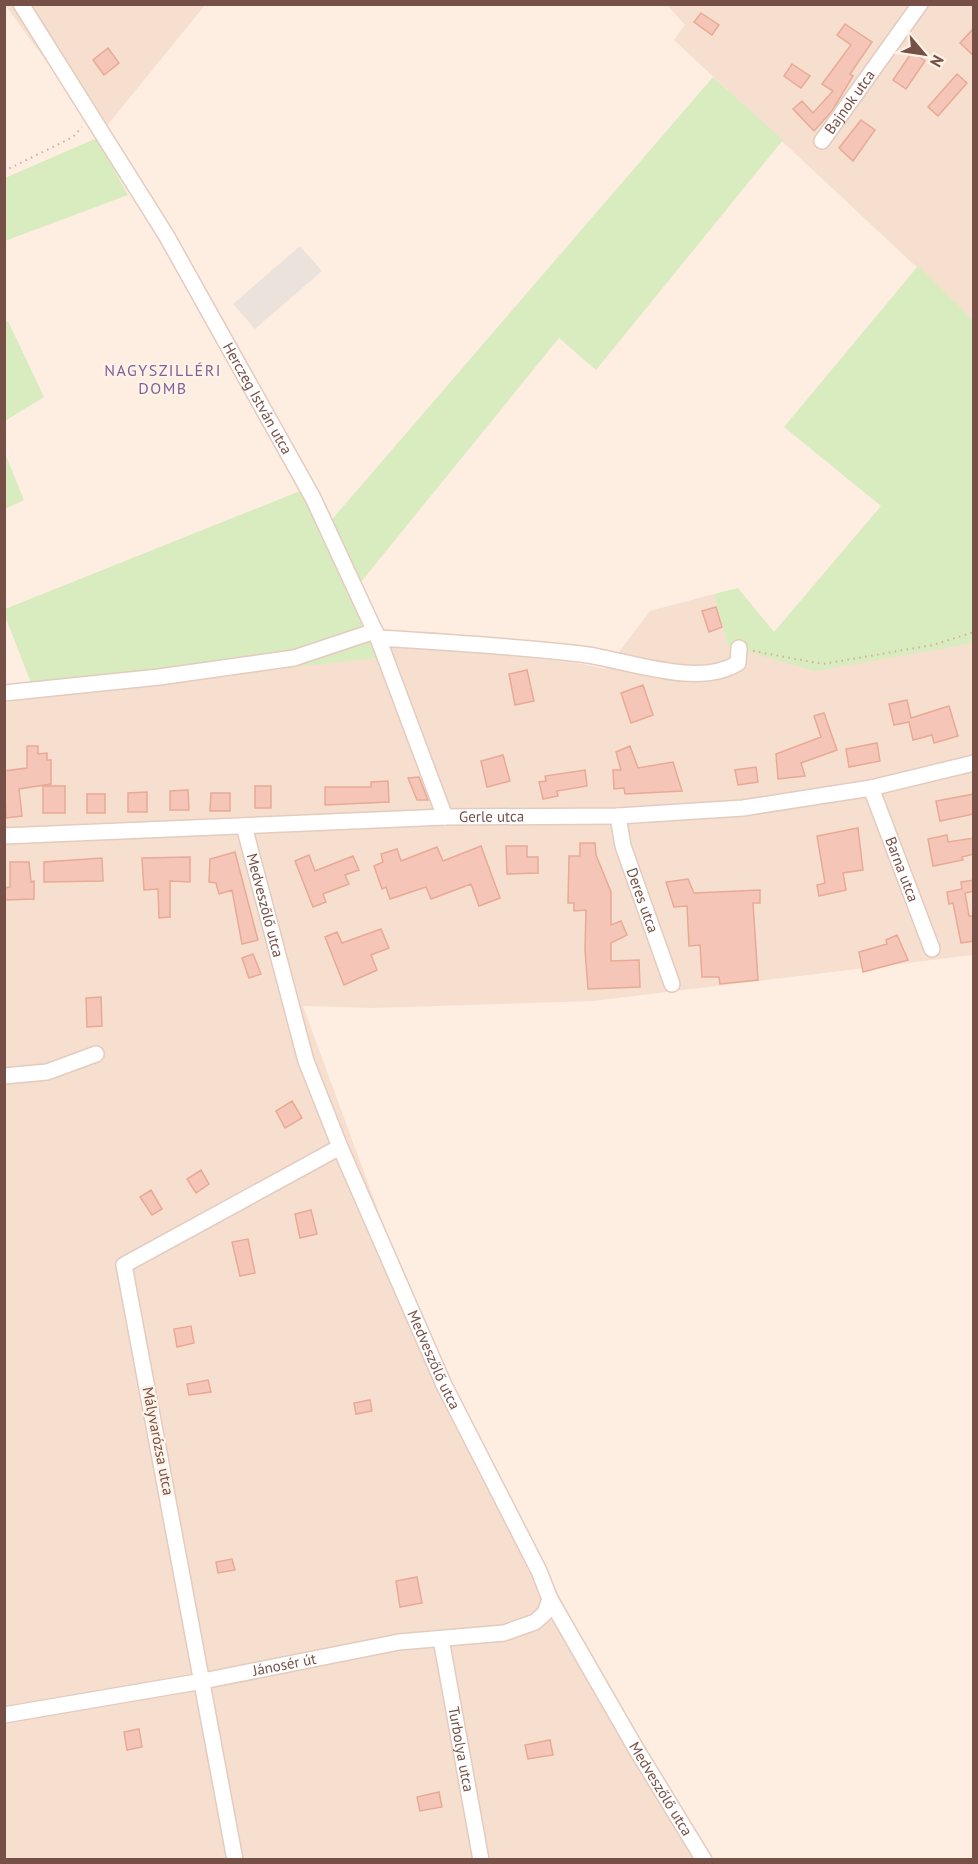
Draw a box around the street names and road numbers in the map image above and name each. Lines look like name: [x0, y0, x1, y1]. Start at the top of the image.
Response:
street label: Bajnok utca: [820, 66, 879, 137]
street label: Herczeg István utca: [219, 339, 297, 458]
street label: Gerle utca: [459, 807, 524, 826]
street label: Barna utca: [881, 834, 923, 904]
street label: Medveszőlő utca: [243, 851, 288, 959]
street label: Deres utca: [622, 865, 663, 935]
street label: Medveszőlő utca: [403, 1307, 465, 1412]
street label: Mályvarózsa utca: [139, 1385, 178, 1497]
street label: Jánosér út: [250, 1649, 318, 1680]
street label: Turbolya utca: [444, 1705, 478, 1793]
street label: Medveszőlő utca: [625, 1738, 697, 1839]

